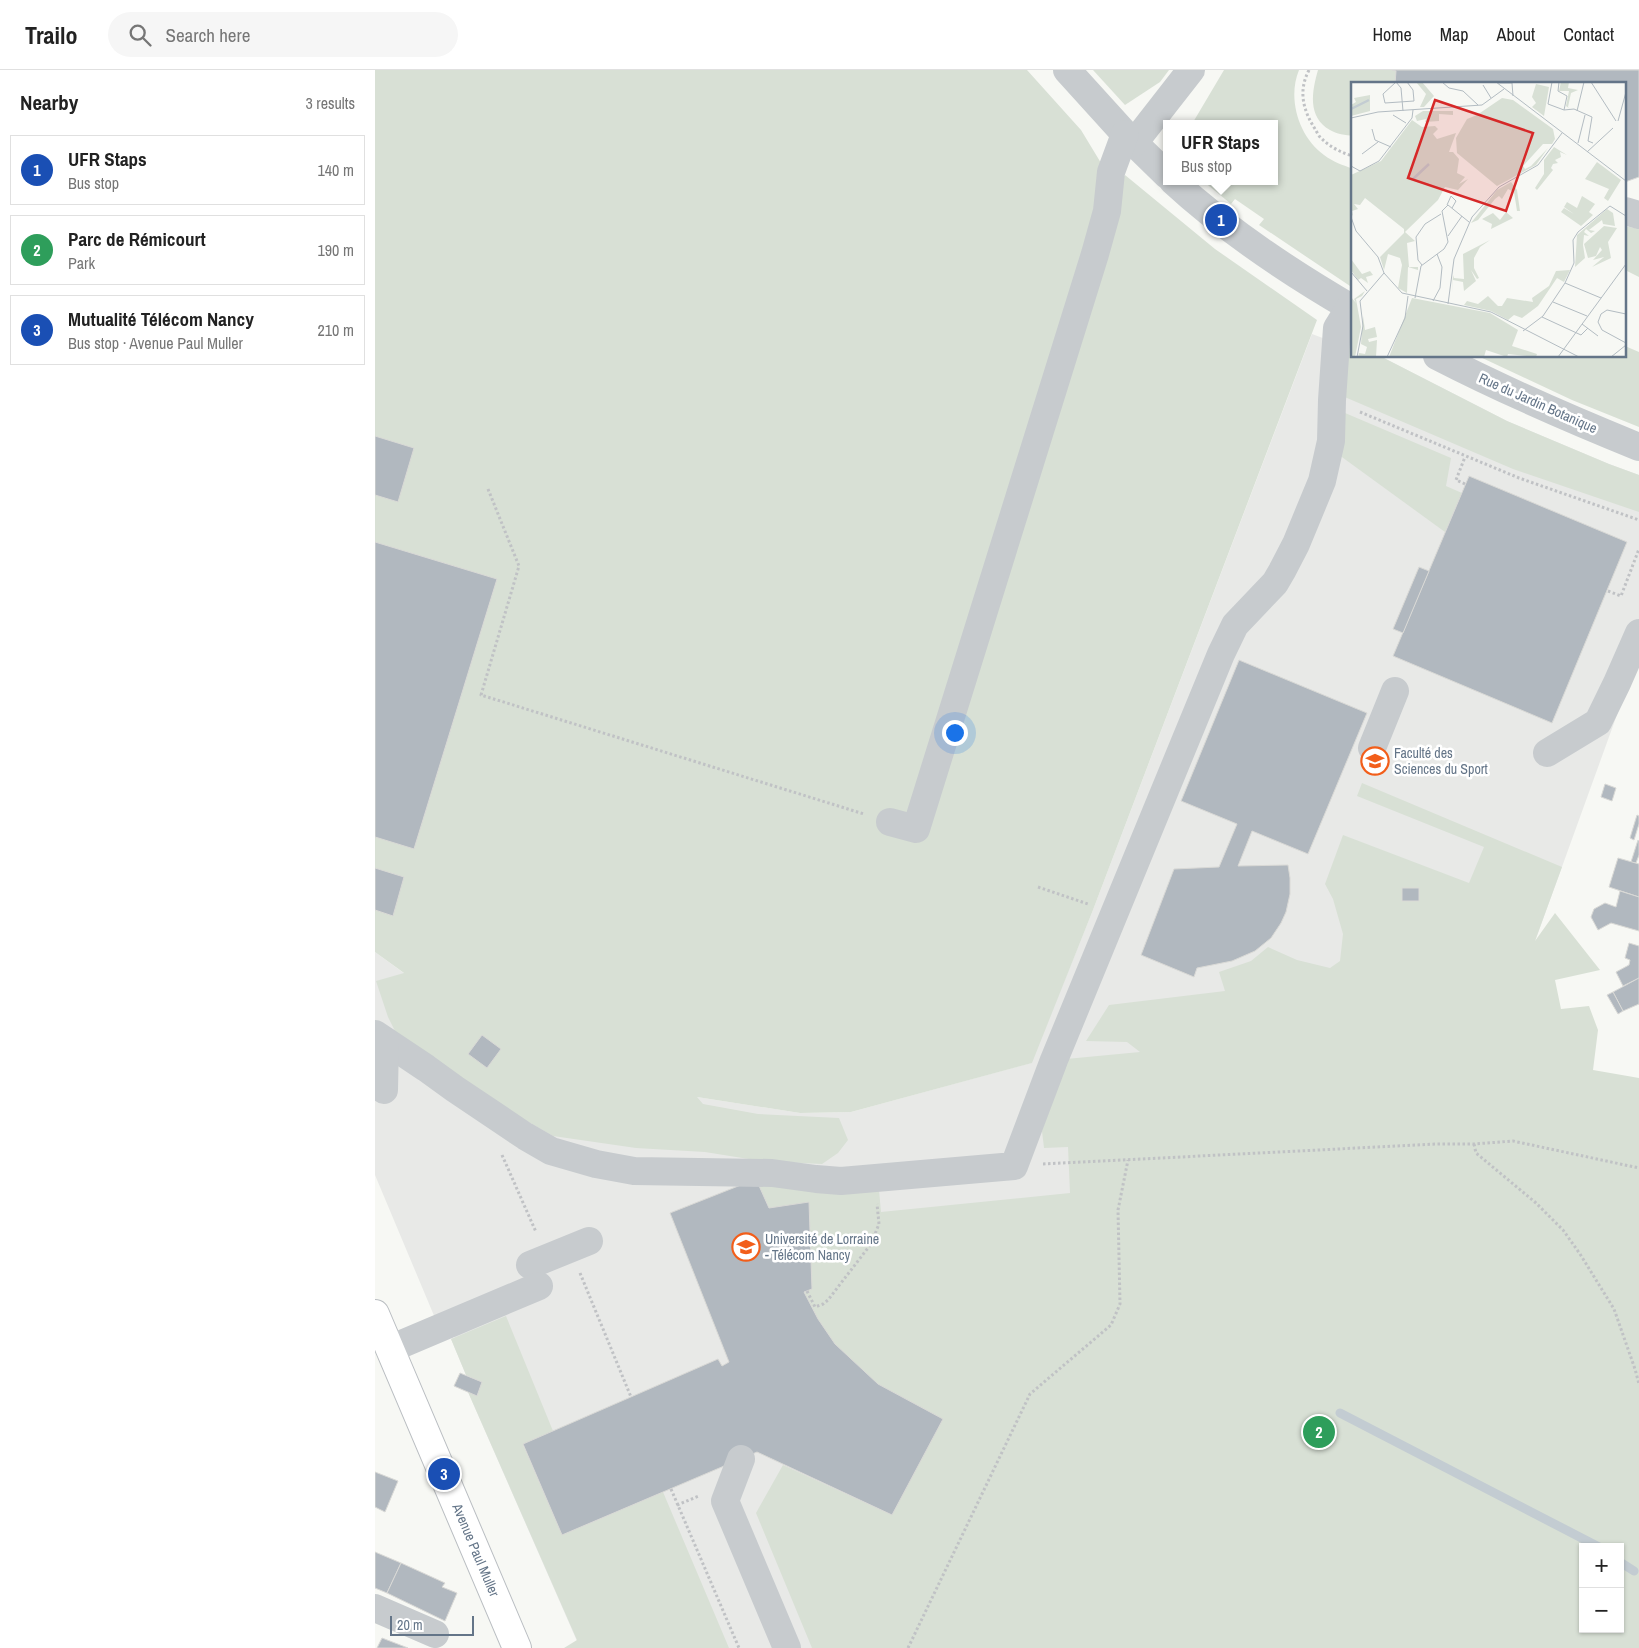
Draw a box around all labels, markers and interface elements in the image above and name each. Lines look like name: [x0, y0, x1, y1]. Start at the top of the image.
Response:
search box: [108, 12, 458, 57]
text: Trailo: [25, 19, 78, 51]
icon: search: [126, 21, 154, 49]
text: Search here: [166, 22, 250, 48]
text: Home: [1372, 22, 1412, 47]
text: Map: [1440, 22, 1469, 47]
text: About: [1497, 22, 1535, 47]
text: Contact: [1563, 22, 1614, 47]
inset map: [1351, 82, 1627, 358]
text: Nearby: [20, 88, 78, 117]
text: 3 results: [305, 92, 355, 114]
popup: [1163, 120, 1278, 185]
text: UFR Staps: [1181, 129, 1260, 155]
text: UFR Staps: [68, 146, 147, 172]
text: Bus stop: [1181, 155, 1232, 177]
text: 1: [33, 159, 41, 181]
text: 140 m: [318, 159, 354, 181]
text: Bus stop: [68, 172, 119, 194]
pin: 1: [1205, 201, 1237, 239]
text: Parc de Rémicourt: [68, 226, 206, 252]
text: 2: [33, 239, 41, 261]
text: 190 m: [318, 239, 354, 261]
text: Park: [68, 252, 95, 274]
text: Mutualité Télécom Nancy: [68, 306, 254, 332]
text: 3: [33, 319, 41, 341]
text: 210 m: [318, 319, 354, 341]
text: Bus stop · Avenue Paul Muller: [68, 332, 243, 354]
street label: Rue du Jardin Botanique: [1476, 369, 1600, 437]
your location: [942, 720, 968, 746]
place label: Faculté des Sciences du Sport: [1394, 744, 1488, 778]
school or university icon: Faculté des Sciences du Sport: [1360, 746, 1390, 776]
place label: Université de Lorraine - Télécom Nancy: [765, 1230, 879, 1264]
school or university icon: Université de Lorraine - Télécom Nancy: [731, 1232, 761, 1262]
pin: 2: [1303, 1413, 1335, 1451]
pin: 3: [428, 1455, 460, 1493]
street label: Avenue Paul Muller: [448, 1500, 504, 1599]
map controls: [1579, 1543, 1624, 1633]
button: +: [1579, 1543, 1624, 1588]
button: −: [1579, 1588, 1624, 1633]
scale bar: [390, 1613, 474, 1636]
text: 20 m: [397, 1616, 423, 1634]

